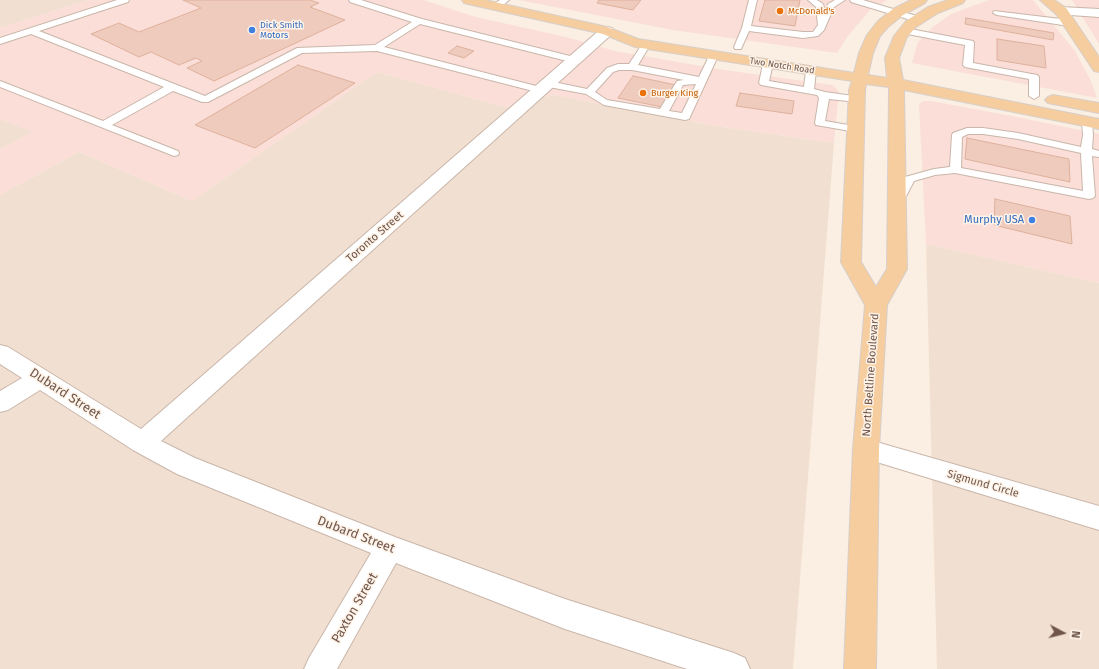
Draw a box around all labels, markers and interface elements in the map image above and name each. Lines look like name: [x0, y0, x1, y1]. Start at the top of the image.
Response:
marker: McDonald's: [775, 6, 785, 16]
place label: McDonald's: [788, 6, 834, 16]
place label: Dick Smith Motors: [260, 20, 303, 41]
marker: Dick Smith Motors: [247, 25, 257, 35]
street label: Two Notch Road: [749, 56, 815, 76]
marker: Burger King: [638, 88, 648, 98]
place label: Burger King: [651, 88, 698, 98]
street label: Toronto Street: [344, 209, 406, 265]
place label: Murphy USA: [964, 213, 1024, 227]
marker: Murphy USA: [1027, 215, 1037, 225]
street label: North Beltline Boulevard: [860, 313, 882, 437]
street label: Dubard Street: [26, 365, 104, 423]
street label: Sigmund Circle: [946, 467, 1020, 501]
street label: Dubard Street: [315, 513, 397, 557]
street label: Paxton Street: [329, 570, 381, 646]
north arrow: [1043, 613, 1083, 653]
text: N: [1069, 630, 1082, 639]

